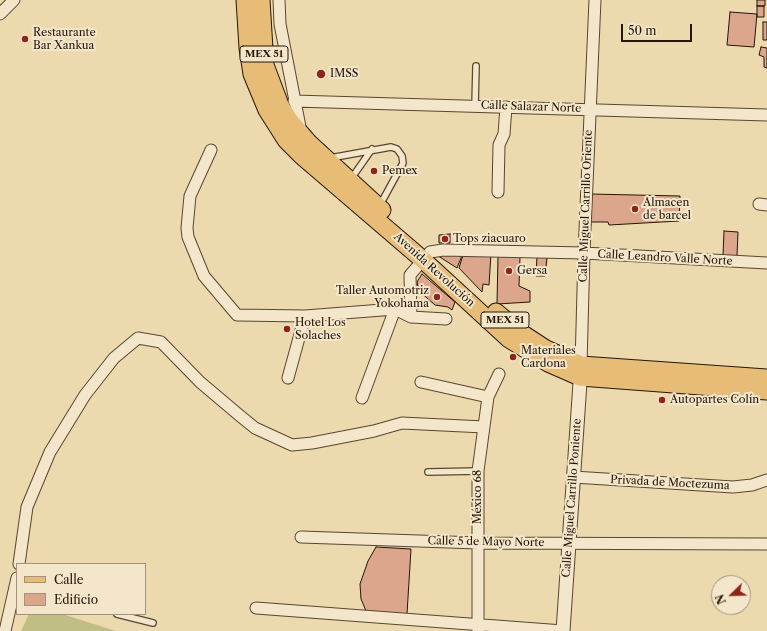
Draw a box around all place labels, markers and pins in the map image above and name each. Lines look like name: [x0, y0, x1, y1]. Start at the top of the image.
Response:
place label: Restaurante Bar Xankua: [33, 26, 96, 52]
marker: Restaurante Bar Xankua: [20, 34, 30, 44]
place label: IMSS: [330, 67, 358, 81]
marker: IMSS: [315, 68, 327, 80]
place label: Pemex: [382, 164, 418, 178]
marker: Pemex: [369, 166, 379, 176]
place label: Almacen de barcel: [643, 196, 691, 222]
marker: Almacen de barcel: [630, 204, 640, 214]
place label: Tops ziacuaro: [453, 232, 526, 246]
marker: Tops ziacuaro: [440, 234, 450, 244]
place label: Gersa: [517, 264, 547, 278]
marker: Gersa: [504, 266, 514, 276]
place label: Taller Automotriz Yokohama: [336, 284, 429, 310]
marker: Taller Automotriz Yokohama: [432, 292, 442, 302]
place label: Hotel Los Solaches: [295, 316, 346, 342]
marker: Hotel Los Solaches: [282, 324, 292, 334]
place label: Materiales Cardona: [521, 344, 576, 370]
marker: Materiales Cardona: [508, 352, 518, 362]
place label: Autopartes Colín: [670, 393, 759, 407]
marker: Autopartes Colín: [657, 395, 667, 405]

